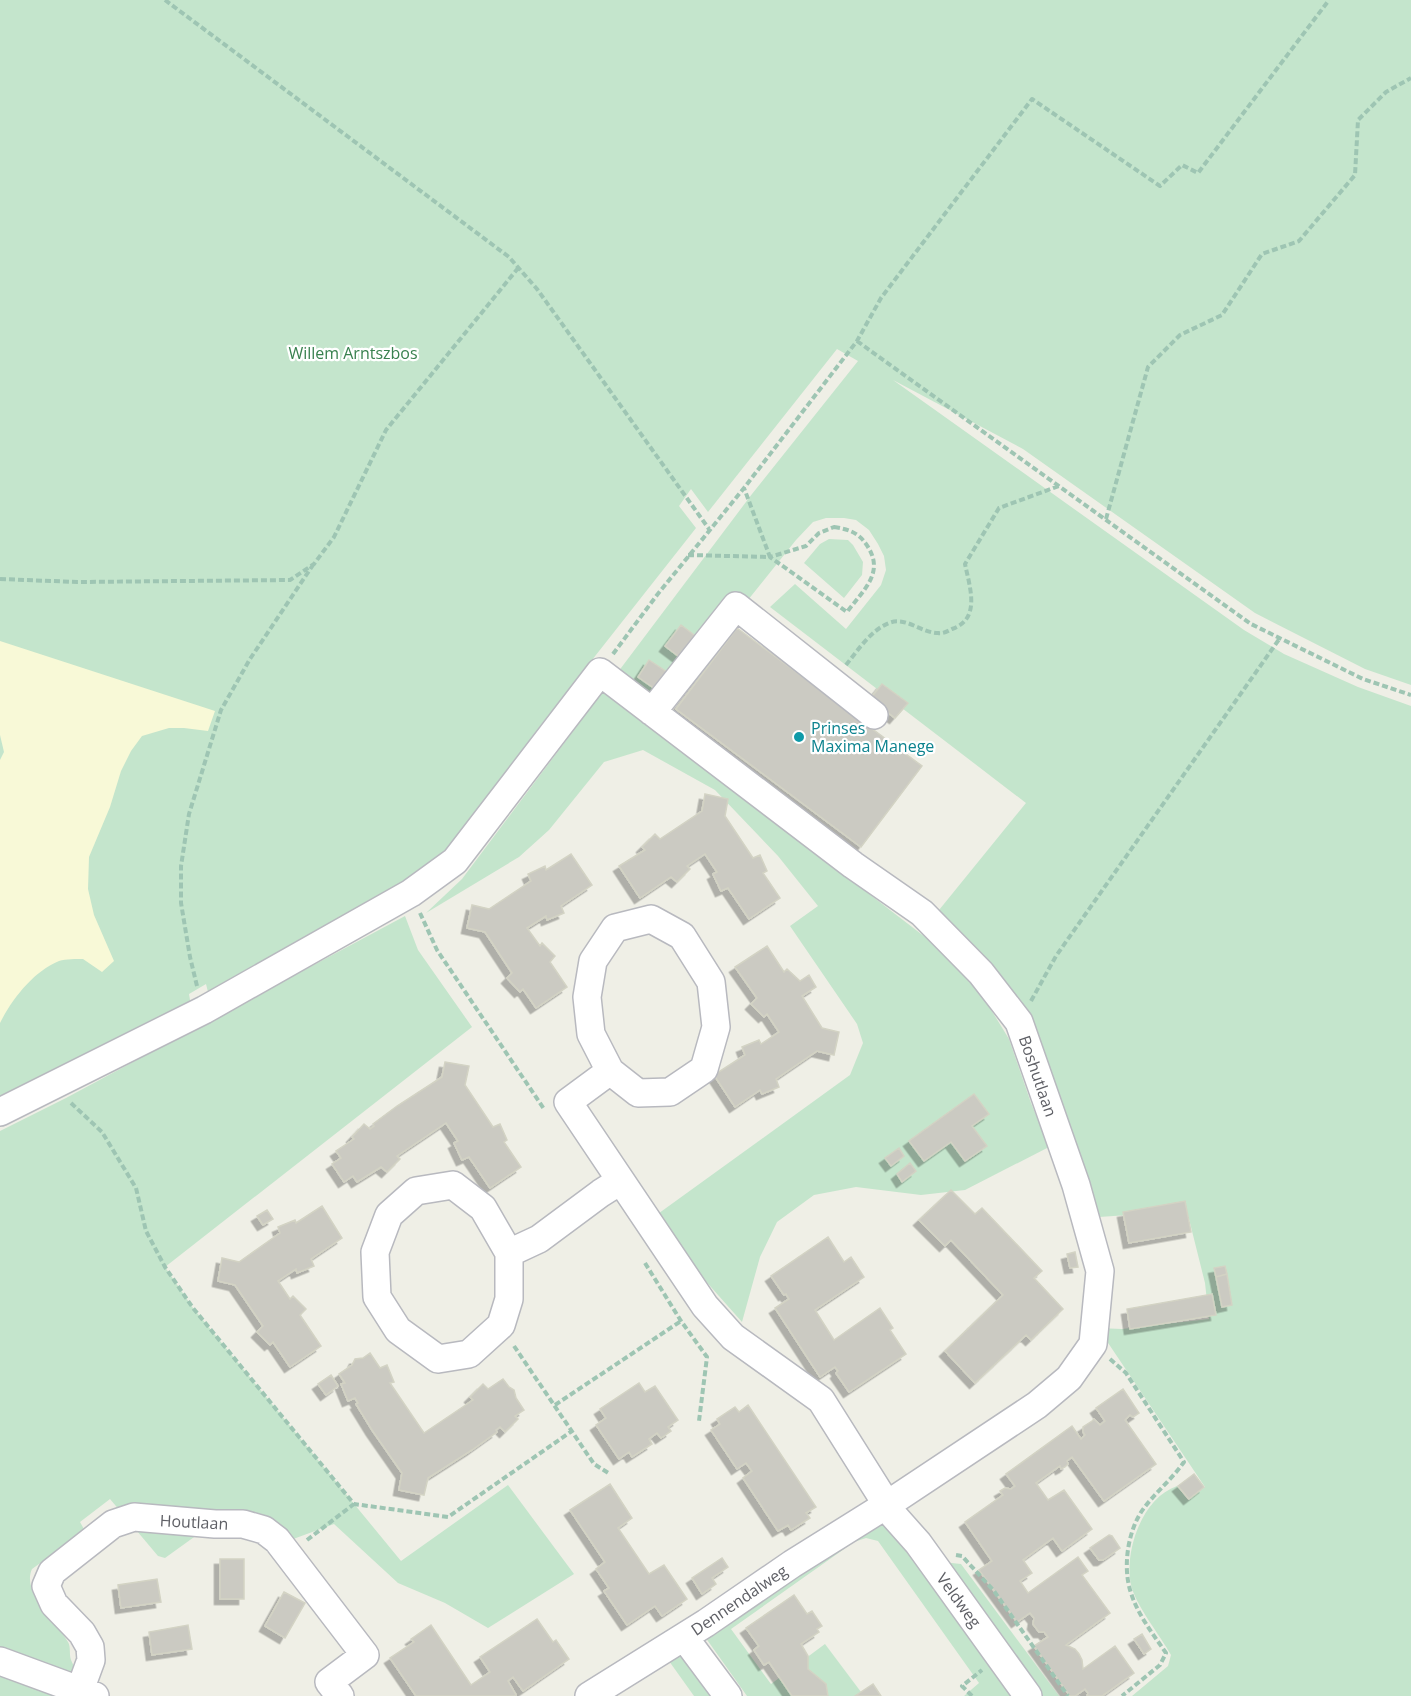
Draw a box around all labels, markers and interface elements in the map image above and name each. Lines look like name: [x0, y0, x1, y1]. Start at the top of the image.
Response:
park label: Willem Arntszbos: [288, 342, 418, 364]
place label: Prinses Maxima Manege: [811, 717, 934, 757]
marker: Prinses Maxima Manege: [792, 730, 806, 744]
street label: Boshutlaan: [1014, 1032, 1062, 1120]
street label: Houtlaan: [159, 1509, 229, 1535]
street label: Dennendalweg: [687, 1559, 792, 1640]
street label: Veldweg: [932, 1568, 986, 1632]

